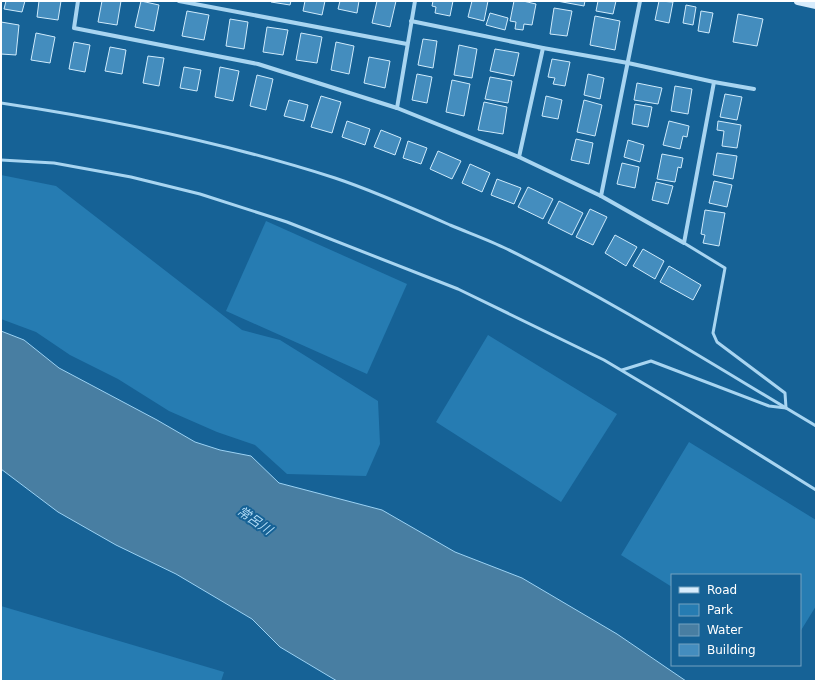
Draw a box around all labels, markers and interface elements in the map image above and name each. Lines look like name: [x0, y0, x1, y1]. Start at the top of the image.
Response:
water label: 常呂川: [234, 503, 277, 539]
legend: [671, 574, 801, 666]
text: Road: [707, 583, 737, 597]
text: Park: [707, 603, 733, 617]
text: Water: [707, 623, 743, 637]
text: Building: [707, 643, 756, 657]

